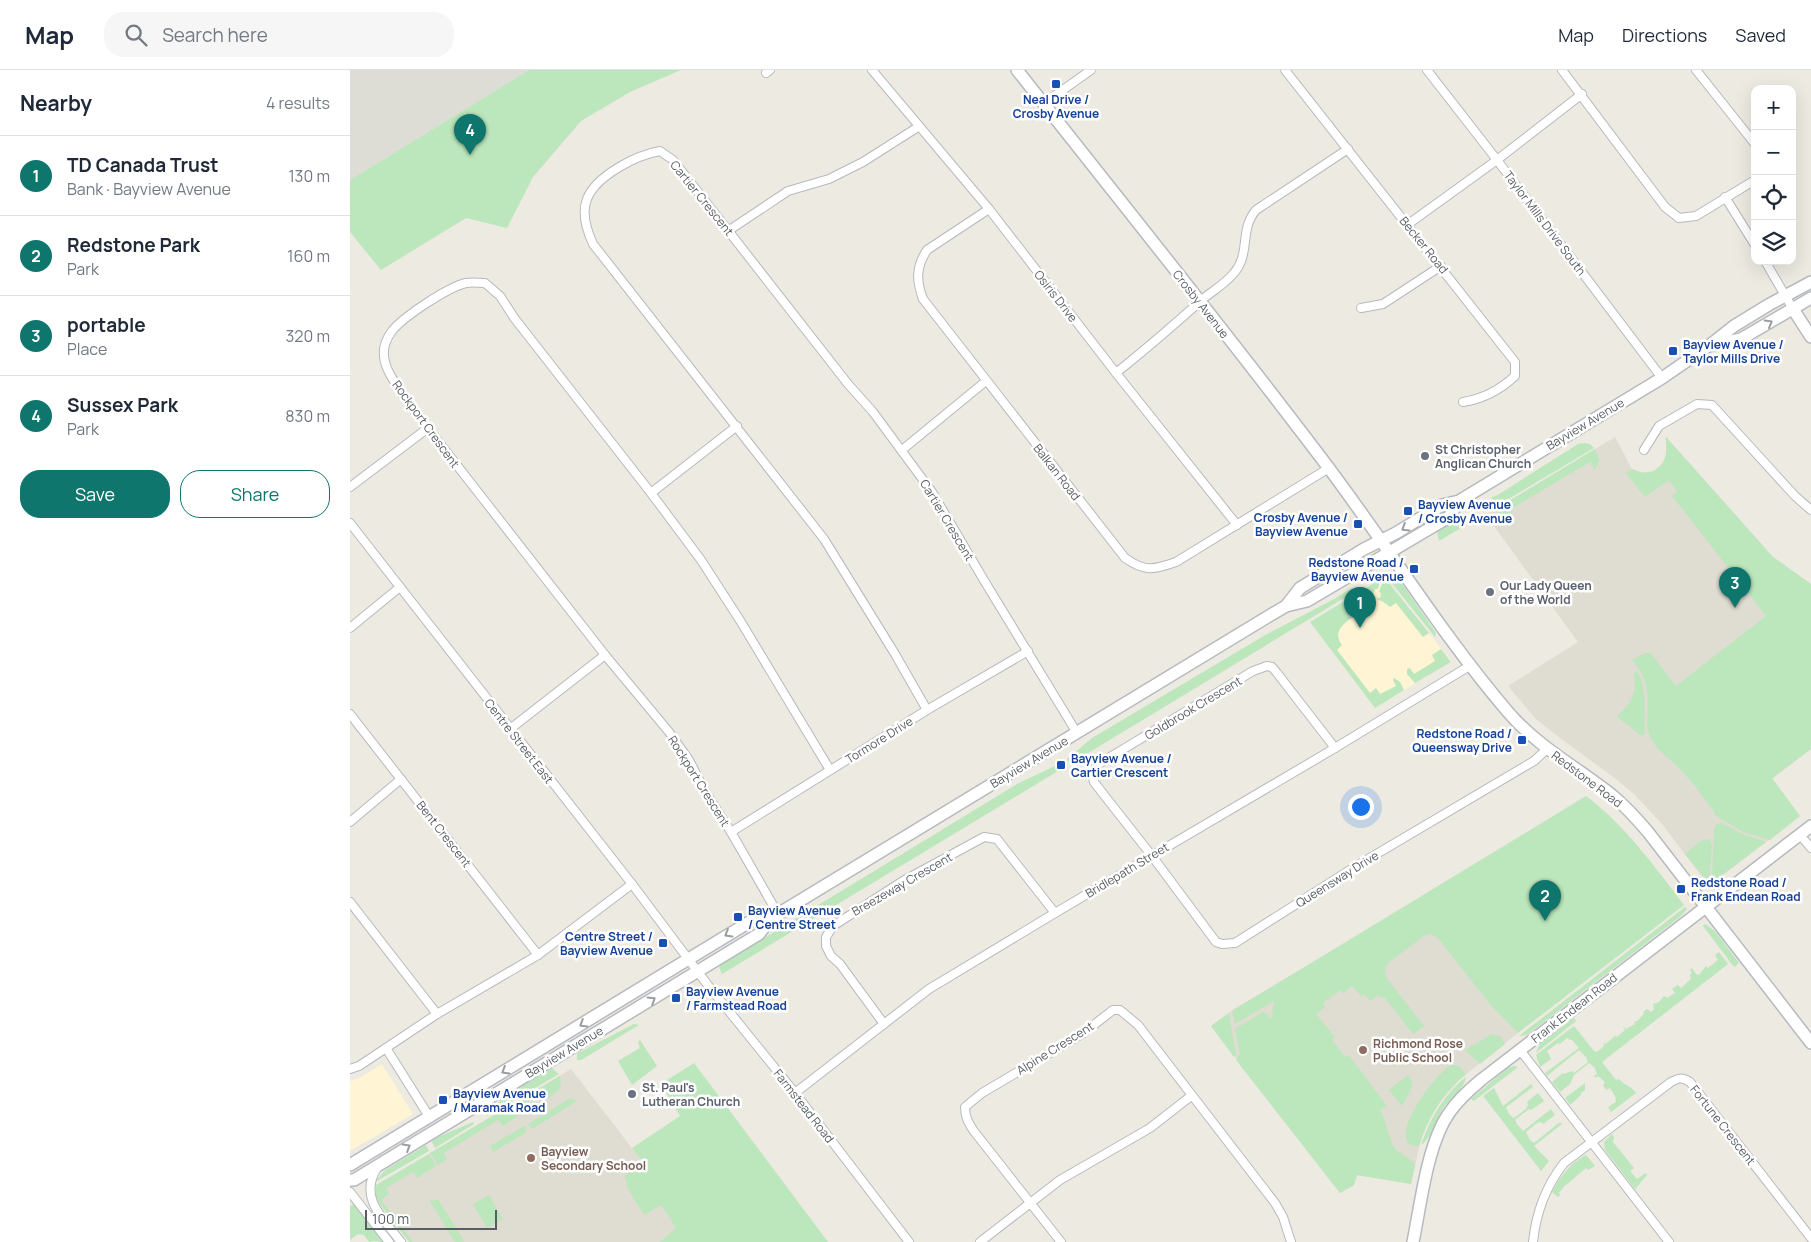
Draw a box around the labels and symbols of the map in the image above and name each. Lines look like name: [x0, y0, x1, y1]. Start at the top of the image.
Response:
marker: Neal Drive / Crosby Avenue: [1050, 78, 1062, 90]
place label: Neal Drive / Crosby Avenue: [1013, 91, 1099, 122]
pin: 4: [454, 114, 486, 155]
street label: Cartier Crescent: [666, 157, 738, 239]
street label: Taylor Mills Drive South: [1500, 167, 1590, 279]
street label: Becker Road: [1396, 213, 1452, 277]
street label: Osiris Drive: [1030, 266, 1082, 326]
street label: Crosby Avenue: [1169, 266, 1233, 342]
one-way arrow: [1763, 320, 1772, 330]
place label: Bayview Avenue / Taylor Mills Drive: [1683, 336, 1784, 367]
marker: Bayview Avenue / Taylor Mills Drive: [1667, 345, 1679, 357]
street label: Rockport Crescent: [388, 377, 464, 471]
street label: Bayview Avenue: [1543, 394, 1627, 454]
street label: Balkan Road: [1030, 440, 1084, 504]
place label: St Christopher Anglican Church: [1435, 441, 1531, 472]
marker: St Christopher Anglican Church: [1419, 450, 1431, 462]
street label: Cartier Crescent: [916, 476, 978, 564]
place label: Bayview Avenue / Crosby Avenue: [1418, 496, 1512, 527]
marker: Bayview Avenue / Crosby Avenue: [1402, 505, 1414, 517]
place label: Crosby Avenue / Bayview Avenue: [1254, 509, 1348, 540]
marker: Crosby Avenue / Bayview Avenue: [1352, 518, 1364, 530]
one-way arrow: [1401, 522, 1410, 531]
place label: Redstone Road / Bayview Avenue: [1308, 554, 1404, 585]
marker: Redstone Road / Bayview Avenue: [1408, 563, 1420, 575]
pin: 3: [1719, 567, 1751, 608]
place label: Our Lady Queen of the World: [1500, 577, 1592, 608]
marker: Our Lady Queen of the World: [1484, 586, 1496, 598]
pin: 1: [1344, 587, 1376, 628]
street label: Goldbrook Crescent: [1141, 672, 1245, 744]
street label: Centre Street East: [481, 695, 558, 787]
street label: Tormore Drive: [842, 713, 916, 767]
place label: Redstone Road / Queensway Drive: [1412, 725, 1512, 756]
street label: Rockport Crescent: [664, 732, 734, 830]
street label: Bayview Avenue: [987, 732, 1071, 792]
marker: Redstone Road / Queensway Drive: [1516, 734, 1528, 746]
street label: Redstone Road: [1548, 747, 1626, 811]
place label: Bayview Avenue / Cartier Crescent: [1071, 750, 1172, 781]
marker: Bayview Avenue / Cartier Crescent: [1055, 759, 1067, 771]
your location: [1348, 794, 1374, 820]
street label: Bent Crescent: [413, 797, 475, 871]
street label: Bridlepath Street: [1082, 838, 1172, 902]
street label: Queensway Drive: [1292, 847, 1382, 911]
street label: Breezeway Crescent: [849, 848, 956, 920]
place label: Redstone Road / Frank Endean Road: [1691, 874, 1801, 905]
pin: 2: [1529, 880, 1561, 921]
marker: Redstone Road / Frank Endean Road: [1675, 883, 1687, 895]
place label: Bayview Avenue / Centre Street: [748, 902, 841, 933]
marker: Bayview Avenue / Centre Street: [732, 911, 744, 923]
place label: Centre Street / Bayview Avenue: [560, 928, 653, 959]
one-way arrow: [725, 928, 734, 938]
marker: Centre Street / Bayview Avenue: [657, 937, 669, 949]
street label: Frank Endean Road: [1527, 969, 1621, 1047]
place label: Bayview Avenue / Farmstead Road: [686, 983, 787, 1014]
marker: Bayview Avenue / Farmstead Road: [670, 992, 682, 1004]
one-way arrow: [646, 996, 655, 1006]
one-way arrow: [579, 1017, 588, 1027]
street label: Alpine Crescent: [1013, 1017, 1097, 1079]
street label: Bayview Avenue: [522, 1022, 606, 1082]
place label: Richmond Rose Public School: [1373, 1035, 1463, 1066]
marker: Richmond Rose Public School: [1357, 1044, 1369, 1056]
one-way arrow: [502, 1065, 511, 1075]
street label: Farmstead Road: [770, 1066, 838, 1146]
place label: St. Paul's Lutheran Church: [642, 1079, 740, 1110]
street label: Fortune Crescent: [1686, 1082, 1760, 1169]
place label: Bayview Avenue / Maramak Road: [453, 1085, 546, 1116]
marker: St. Paul's Lutheran Church: [626, 1088, 638, 1100]
marker: Bayview Avenue / Maramak Road: [437, 1094, 449, 1106]
place label: Bayview Secondary School: [541, 1143, 646, 1174]
one-way arrow: [402, 1144, 411, 1154]
marker: Bayview Secondary School: [525, 1152, 537, 1164]
scale bar: [365, 1207, 498, 1230]

